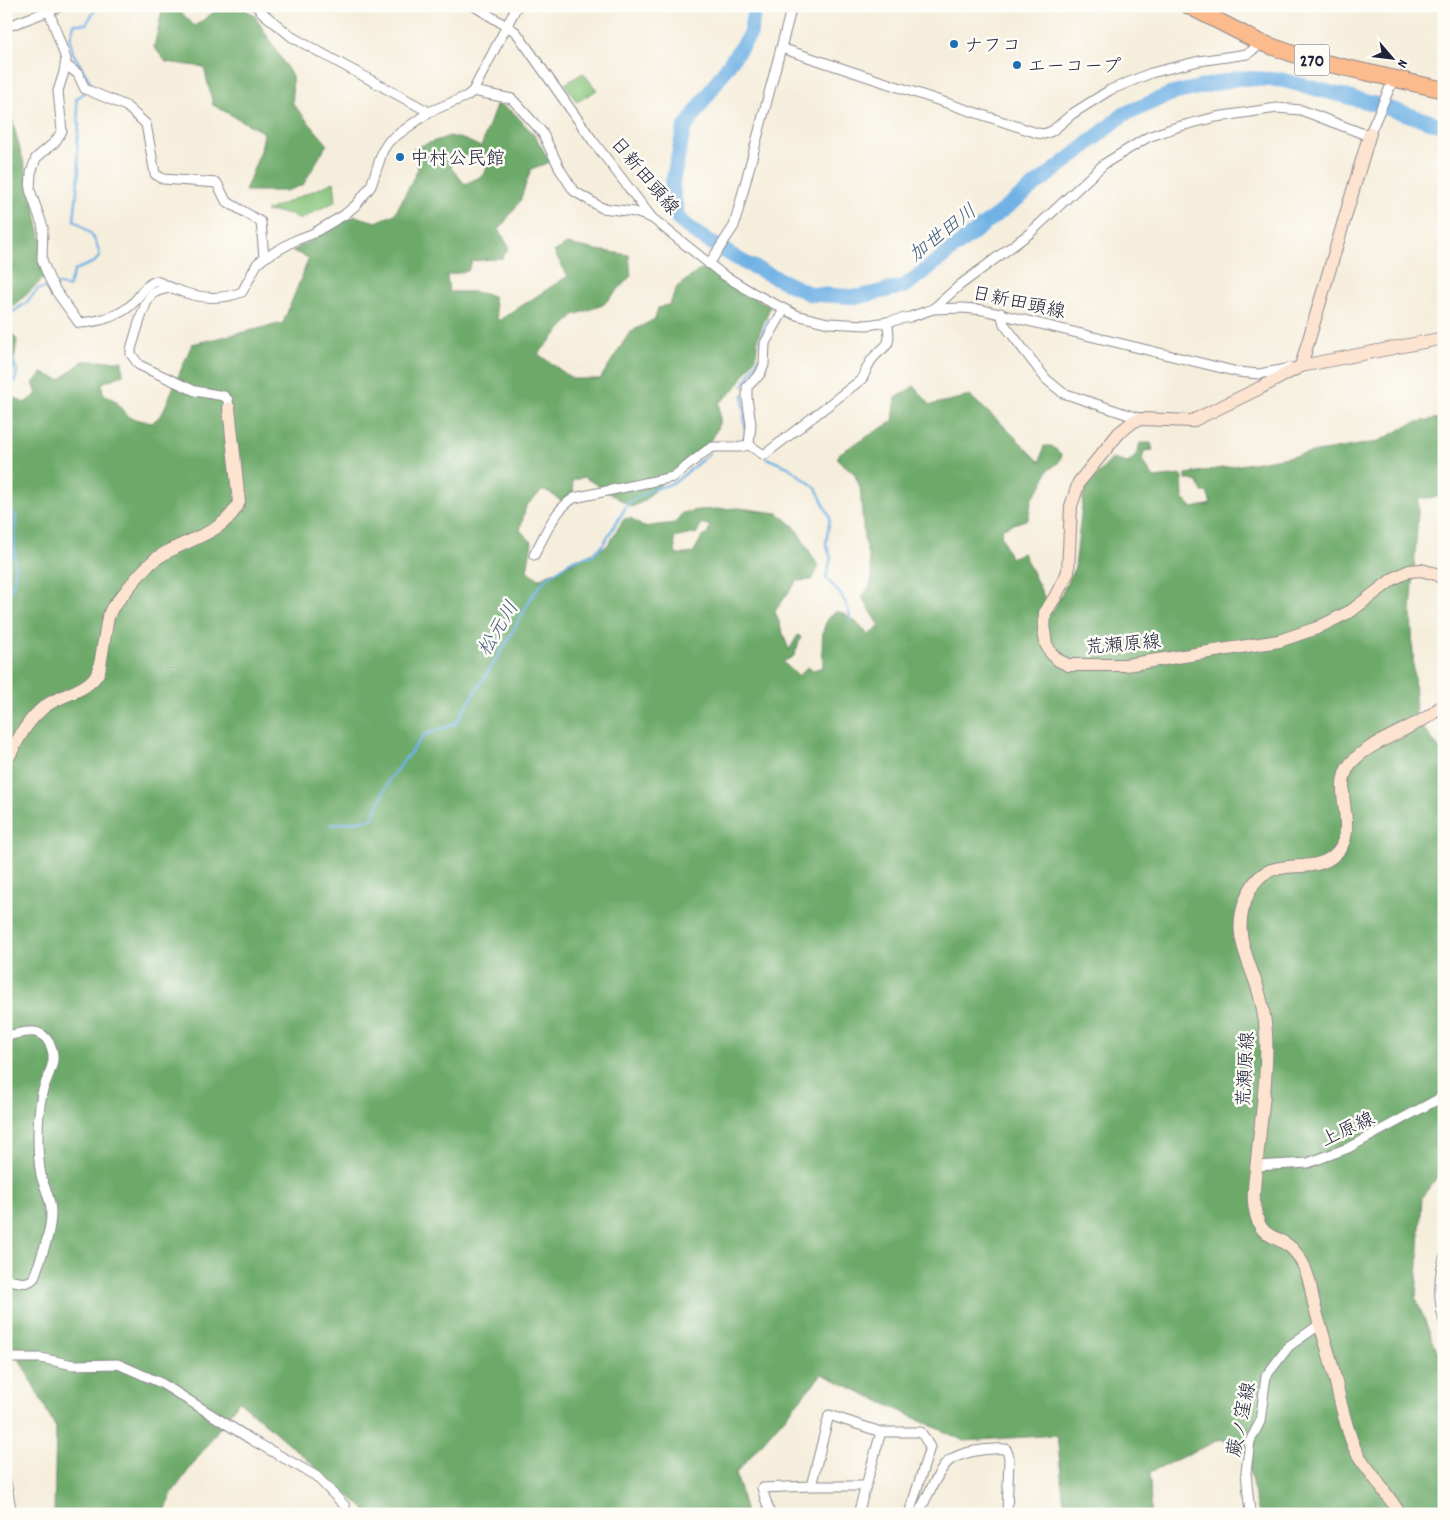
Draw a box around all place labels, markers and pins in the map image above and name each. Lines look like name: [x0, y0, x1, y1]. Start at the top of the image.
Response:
place label: ナフコ: [964, 34, 1021, 61]
marker: ナフコ: [948, 38, 960, 50]
place label: エーコープ: [1027, 55, 1121, 82]
marker: エーコープ: [1011, 59, 1023, 71]
place label: 中村公民館: [410, 147, 505, 174]
marker: 中村公民館: [394, 151, 406, 163]

